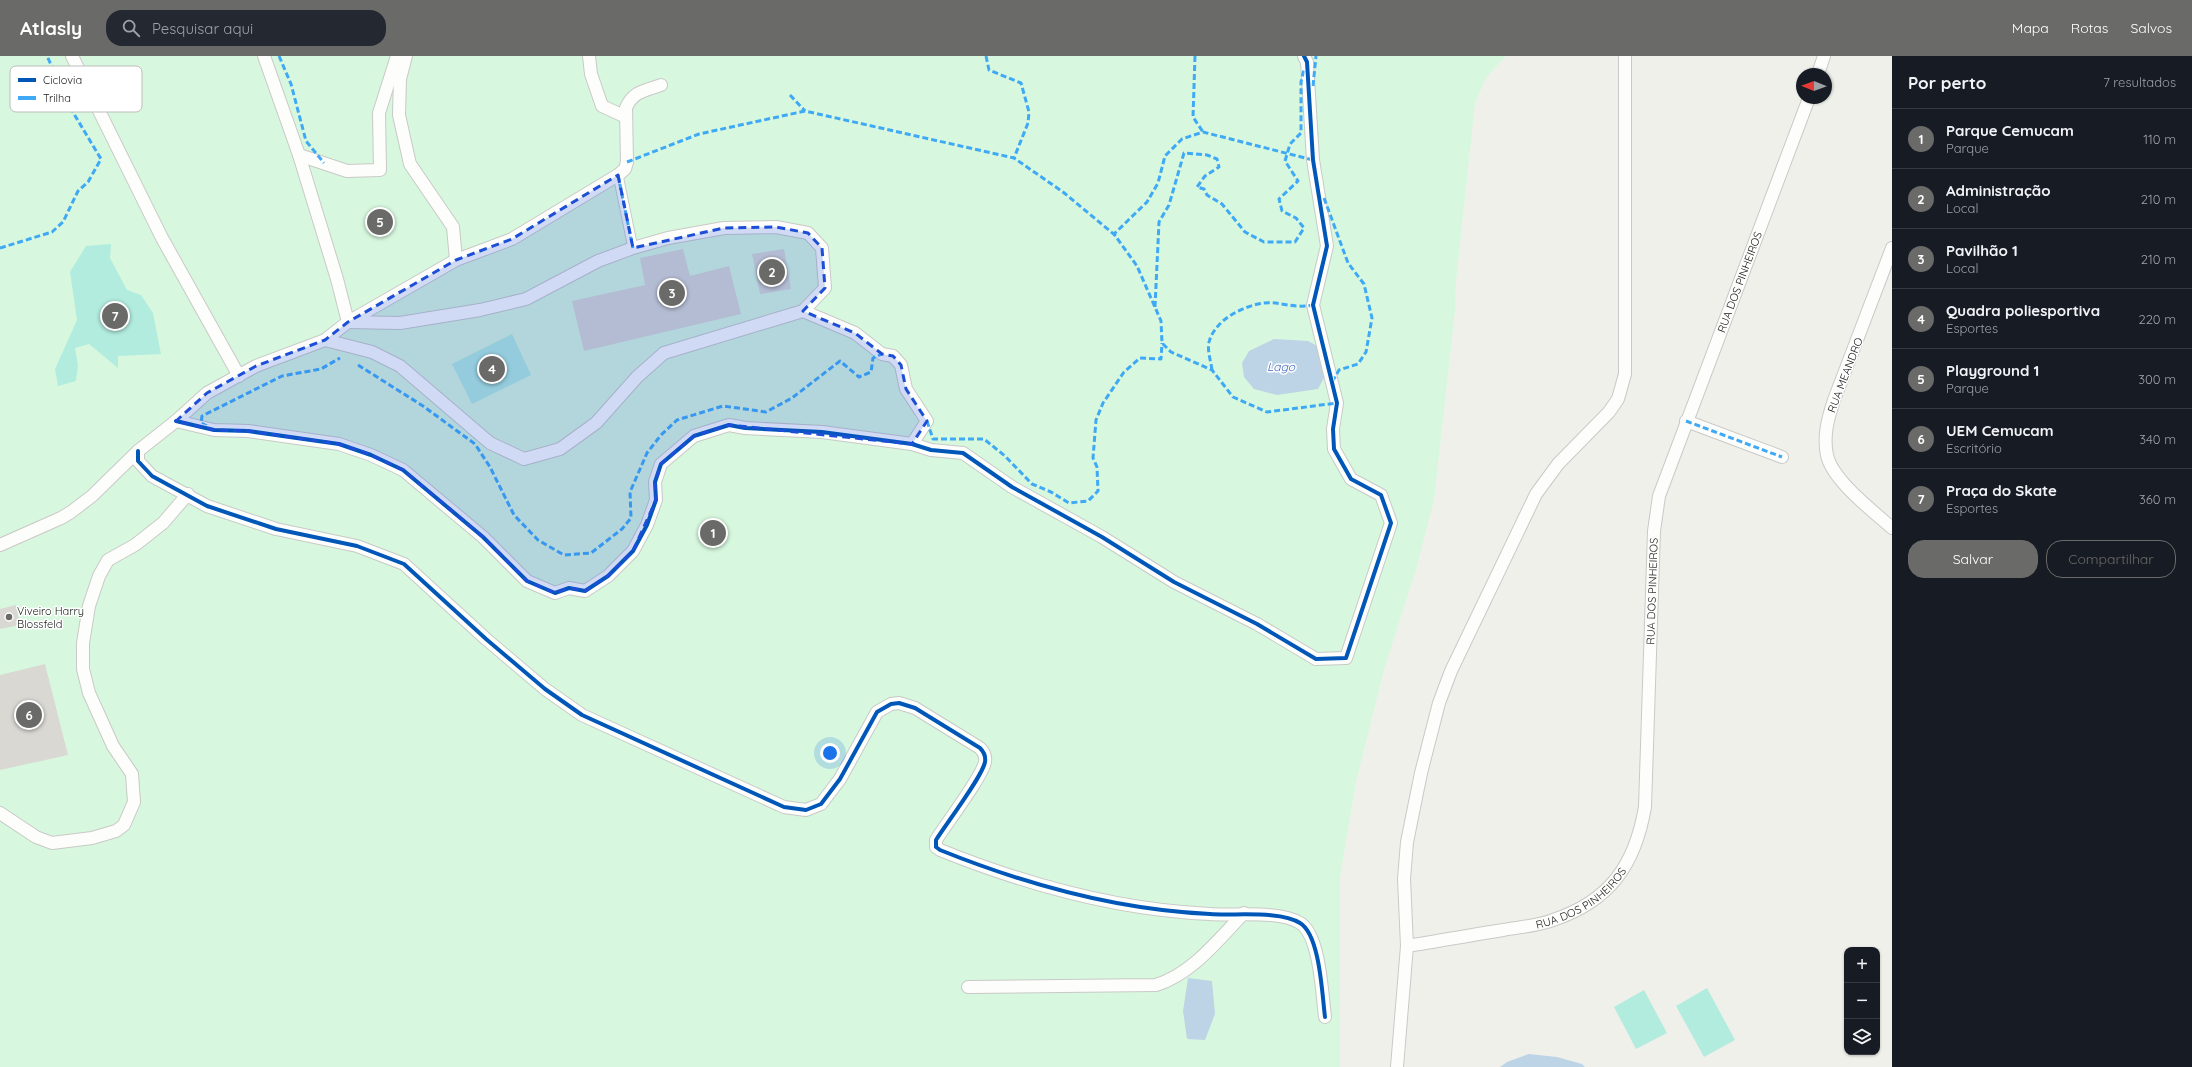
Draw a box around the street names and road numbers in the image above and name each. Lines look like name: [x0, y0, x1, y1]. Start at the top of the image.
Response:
street label: RUA DOS PINHEIROS: [1714, 230, 1765, 335]
street label: RUA MEANDRO: [1824, 336, 1866, 414]
street label: RUA DOS PINHEIROS: [1643, 537, 1661, 645]
street label: RUA DOS PINHEIROS: [1534, 865, 1629, 932]

